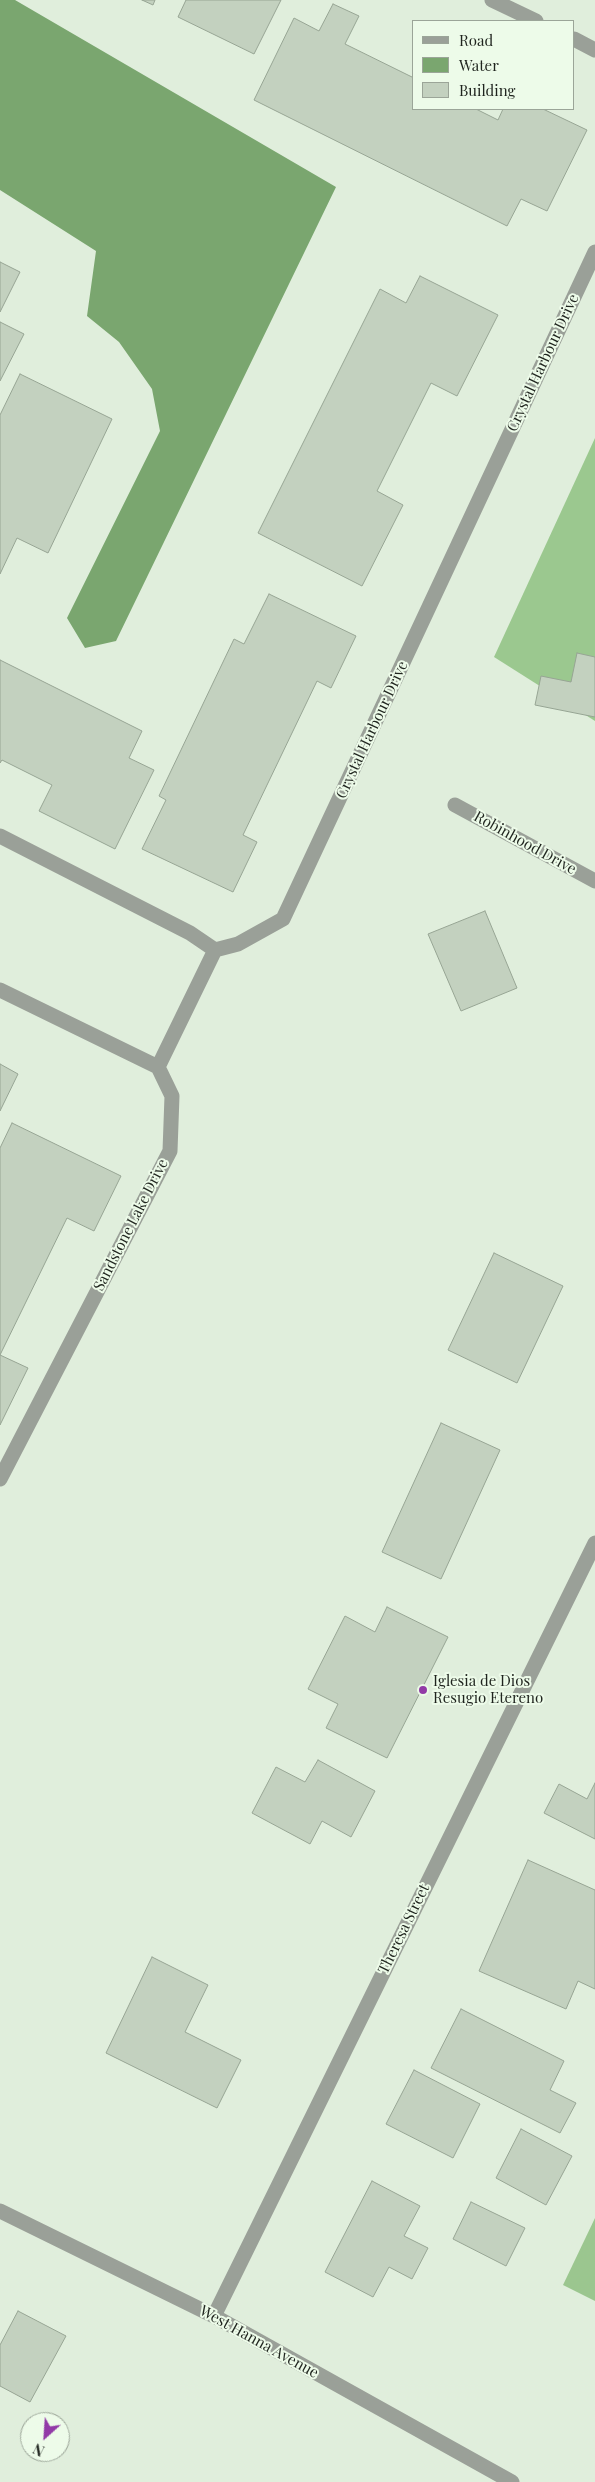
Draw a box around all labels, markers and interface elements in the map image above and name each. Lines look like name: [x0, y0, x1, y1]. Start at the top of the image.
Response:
legend: [412, 20, 575, 110]
text: Road: [459, 30, 493, 50]
text: Water: [459, 55, 499, 75]
text: Building: [459, 80, 515, 100]
street label: Crystal Harbour Drive: [503, 291, 583, 435]
street label: Crystal Harbour Drive: [332, 658, 412, 802]
street label: Robinhood Drive: [471, 807, 579, 879]
street label: Sandstone Lake Drive: [90, 1156, 172, 1294]
place label: Iglesia de Dios Resugio Etereno: [433, 1672, 543, 1707]
marker: Iglesia de Dios Resugio Etereno: [417, 1684, 429, 1696]
street label: Theresa Street: [374, 1881, 434, 1977]
street label: West Hanna Avenue: [196, 2302, 322, 2382]
north arrow: [20, 2412, 70, 2462]
text: N: [30, 2439, 47, 2461]

